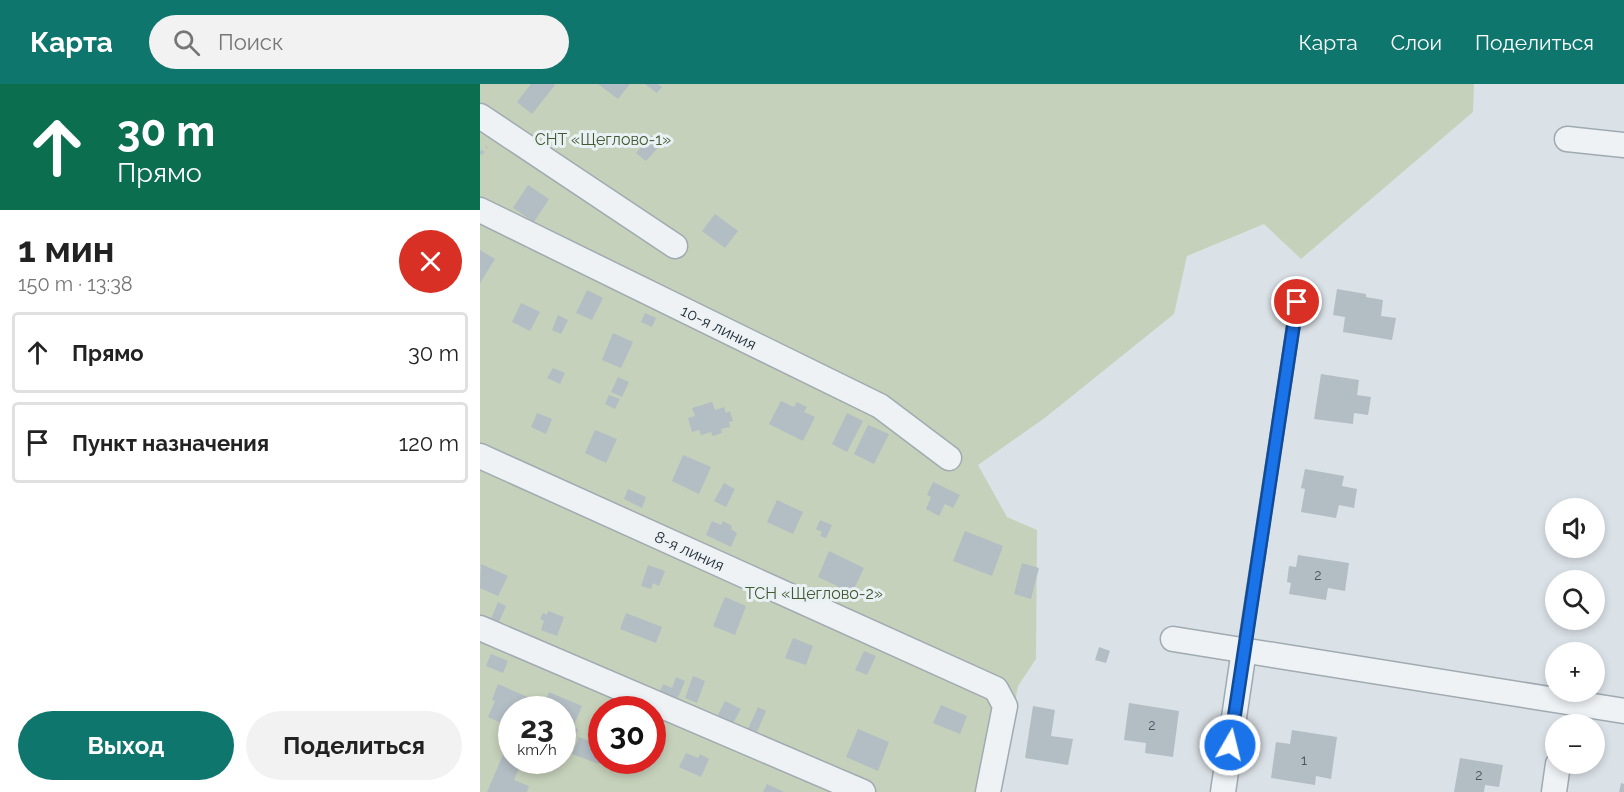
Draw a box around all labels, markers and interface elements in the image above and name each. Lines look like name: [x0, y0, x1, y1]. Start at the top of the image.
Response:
search box: [149, 15, 569, 69]
text: Карта: [30, 26, 113, 59]
icon: search: [170, 26, 203, 59]
text: Поиск: [218, 29, 283, 55]
text: Карта: [1299, 30, 1358, 55]
text: Слои: [1391, 30, 1442, 55]
text: Поделиться: [1475, 30, 1594, 55]
text: 30 m: [117, 107, 215, 156]
icon: ahead: [18, 108, 96, 186]
park label: СНТ «Щеглово-1»: [535, 130, 671, 149]
text: Прямо: [117, 157, 202, 188]
text: 1 мин: [18, 228, 114, 270]
button: close: [399, 230, 462, 293]
text: 150 m · 13:38: [18, 272, 133, 296]
pin: [1271, 276, 1322, 327]
icon: arrive: [1280, 285, 1313, 318]
street label: 10-я линия: [678, 301, 759, 354]
icon: ahead: [21, 336, 54, 369]
text: Прямо: [72, 340, 144, 366]
text: 30 m: [408, 340, 459, 366]
icon: arrive: [21, 426, 54, 459]
text: Пункт назначения: [72, 430, 269, 456]
text: 120 m: [399, 430, 459, 456]
map controls: [1545, 498, 1605, 774]
button: sound: [1545, 498, 1605, 558]
street label: 8-я линия: [652, 527, 727, 575]
house number: 2: [1314, 567, 1322, 583]
button: search: [1545, 570, 1605, 630]
park label: ТСН «Щеглово-2»: [745, 584, 883, 603]
button: +: [1545, 642, 1605, 702]
speed limit sign: 30: [588, 696, 666, 774]
text: 23: [520, 710, 554, 745]
button: Выход: [18, 711, 234, 780]
button: Поделиться: [246, 711, 462, 780]
position arrow: [1198, 713, 1262, 777]
button: −: [1545, 714, 1605, 774]
house number: 2: [1148, 717, 1156, 733]
text: km/h: [517, 741, 557, 759]
house number: 1: [1301, 752, 1307, 768]
house number: 2: [1475, 767, 1483, 783]

